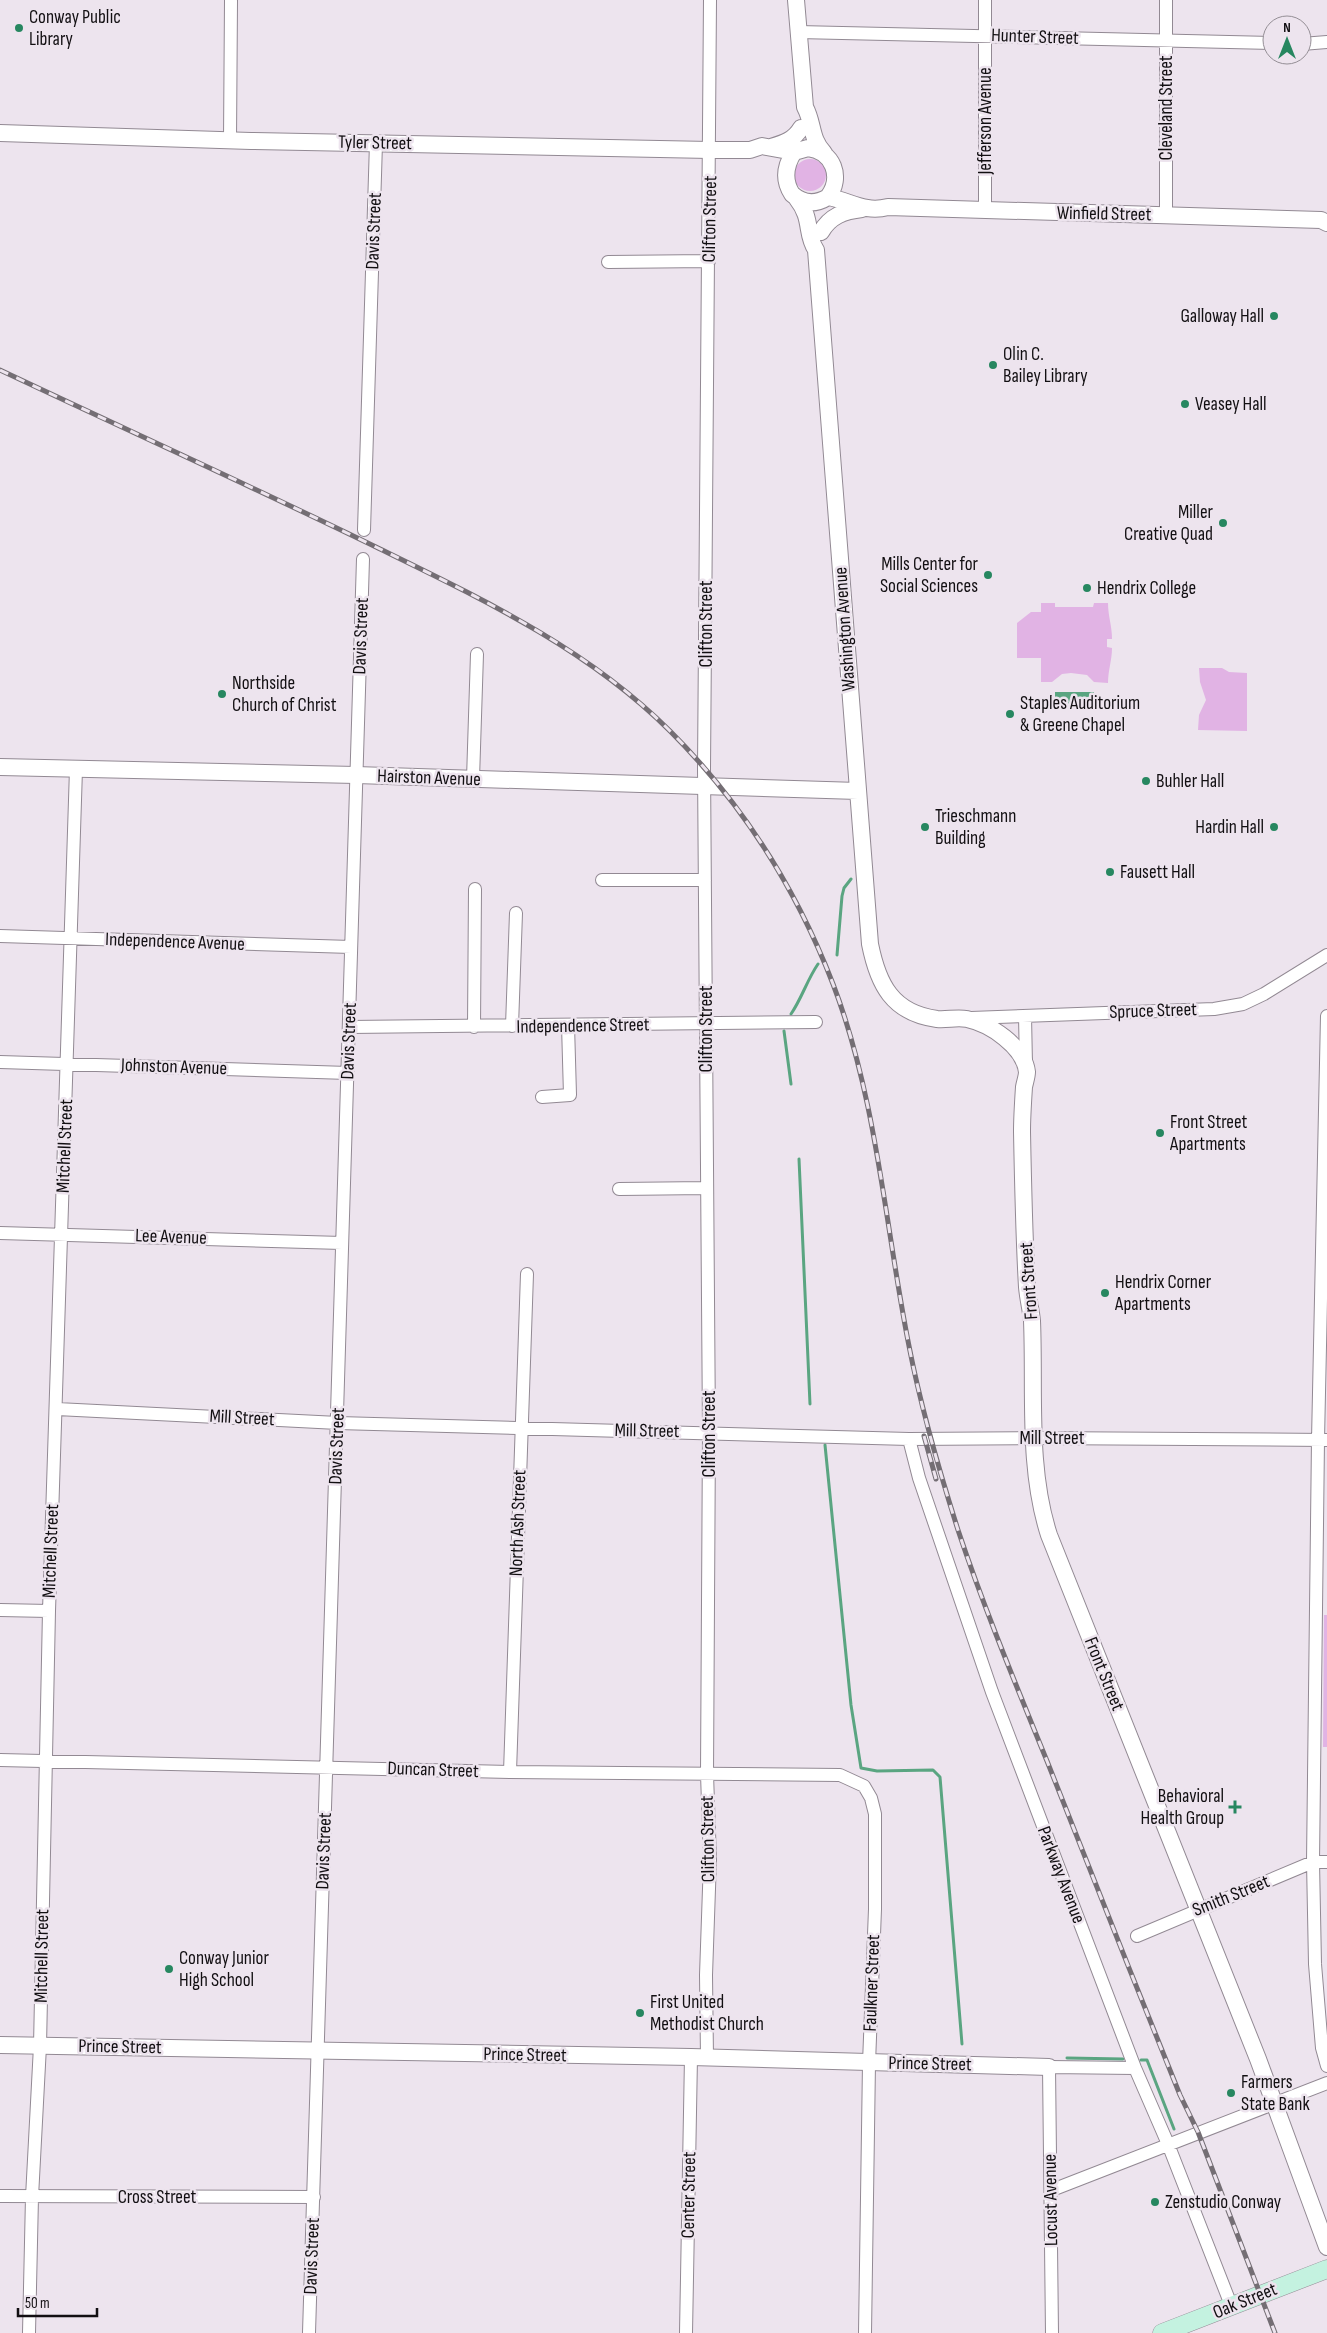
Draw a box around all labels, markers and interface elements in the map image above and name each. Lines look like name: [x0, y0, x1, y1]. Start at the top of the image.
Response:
place label: Conway Public Library: [29, 6, 121, 51]
north arrow: [1262, 15, 1312, 65]
text: N: [1283, 19, 1291, 36]
marker: Conway Public Library: [13, 22, 25, 34]
street label: Hunter Street: [991, 24, 1079, 50]
street label: Cleveland Street: [1155, 55, 1178, 161]
street label: Jefferson Avenue: [974, 67, 997, 176]
street label: Tyler Street: [338, 131, 412, 155]
street label: Clifton Street: [698, 175, 722, 263]
street label: Davis Street: [361, 192, 387, 270]
street label: Winfield Street: [1057, 202, 1152, 226]
place label: Galloway Hall: [1180, 305, 1264, 328]
marker: Galloway Hall: [1268, 310, 1280, 322]
place label: Olin C. Bailey Library: [1003, 343, 1088, 388]
marker: Olin C. Bailey Library: [987, 359, 999, 371]
place label: Veasey Hall: [1195, 393, 1267, 416]
marker: Veasey Hall: [1179, 398, 1191, 410]
place label: Miller Creative Quad: [1124, 501, 1214, 546]
marker: Miller Creative Quad: [1217, 517, 1229, 529]
place label: Mills Center for Social Sciences: [880, 553, 979, 598]
street label: Washington Avenue: [829, 566, 861, 692]
marker: Mills Center for Social Sciences: [982, 569, 994, 581]
place label: Hendrix College: [1097, 577, 1196, 600]
street label: Clifton Street: [695, 580, 718, 667]
marker: Hendrix College: [1081, 582, 1093, 594]
street label: Davis Street: [348, 597, 374, 675]
place label: Northside Church of Christ: [232, 672, 337, 717]
marker: Northside Church of Christ: [216, 688, 228, 700]
place label: Staples Auditorium & Greene Chapel: [1020, 692, 1140, 737]
marker: Staples Auditorium & Greene Chapel: [1004, 708, 1016, 720]
street label: Hairston Avenue: [377, 765, 481, 791]
place label: Buhler Hall: [1156, 770, 1224, 793]
marker: Buhler Hall: [1140, 775, 1152, 787]
place label: Trieschmann Building: [935, 805, 1016, 850]
place label: Hardin Hall: [1195, 816, 1264, 839]
marker: Trieschmann Building: [919, 821, 931, 833]
marker: Hardin Hall: [1268, 821, 1280, 833]
place label: Fausett Hall: [1120, 861, 1195, 884]
marker: Fausett Hall: [1104, 866, 1116, 878]
street label: Independence Avenue: [105, 928, 245, 956]
street label: Clifton Street: [695, 985, 718, 1072]
street label: Spruce Street: [1109, 998, 1197, 1024]
street label: Davis Street: [336, 1002, 362, 1080]
street label: Independence Street: [516, 1013, 650, 1039]
street label: Johnston Avenue: [120, 1054, 227, 1080]
street label: Mitchell Street: [52, 1098, 78, 1193]
place label: Front Street Apartments: [1169, 1111, 1248, 1156]
marker: Front Street Apartments: [1154, 1127, 1166, 1139]
street label: Lee Avenue: [135, 1224, 207, 1250]
street label: Front Street: [1015, 1241, 1043, 1320]
place label: Hendrix Corner Apartments: [1114, 1271, 1212, 1316]
marker: Hendrix Corner Apartments: [1099, 1287, 1111, 1299]
street label: Clifton Street: [698, 1390, 721, 1477]
street label: Mill Street: [209, 1405, 275, 1431]
street label: Davis Street: [324, 1407, 350, 1485]
street label: Mill Street: [614, 1419, 680, 1443]
street label: Mill Street: [1020, 1427, 1085, 1450]
street label: North Ash Street: [505, 1469, 531, 1577]
street label: Mitchell Street: [38, 1503, 64, 1598]
street label: Front Street: [1079, 1634, 1129, 1714]
street label: Duncan Street: [387, 1757, 479, 1783]
place label: Behavioral Health Group: [1141, 1785, 1224, 1830]
street label: Clifton Street: [696, 1795, 720, 1883]
marker: Behavioral Health Group: [1228, 1800, 1242, 1814]
street label: Davis Street: [311, 1812, 337, 1890]
street label: Parkway Avenue: [1032, 1823, 1090, 1927]
street label: Smith Street: [1189, 1870, 1273, 1922]
street label: Mitchell Street: [30, 1909, 54, 2003]
street label: Faulkner Street: [859, 1934, 885, 2032]
place label: Conway Junior High School: [179, 1947, 269, 1992]
marker: Conway Junior High School: [163, 1963, 175, 1975]
place label: First United Methodist Church: [650, 1991, 764, 2036]
marker: First United Methodist Church: [634, 2007, 646, 2019]
street label: Prince Street: [78, 2035, 162, 2059]
street label: Prince Street: [483, 2043, 567, 2067]
street label: Prince Street: [888, 2052, 972, 2076]
place label: Farmers State Bank: [1241, 2071, 1310, 2116]
marker: Farmers State Bank: [1225, 2087, 1237, 2099]
street label: Center Street: [677, 2151, 701, 2239]
street label: Locust Avenue: [1039, 2154, 1063, 2246]
street label: Cross Street: [118, 2186, 197, 2209]
place label: Zenstudio Conway: [1165, 2191, 1282, 2214]
marker: Zenstudio Conway: [1149, 2196, 1161, 2208]
street label: Davis Street: [299, 2217, 325, 2295]
street label: Oak Street: [1210, 2278, 1280, 2324]
scale bar: [18, 2286, 96, 2318]
text: 50 m: [25, 2294, 50, 2313]

